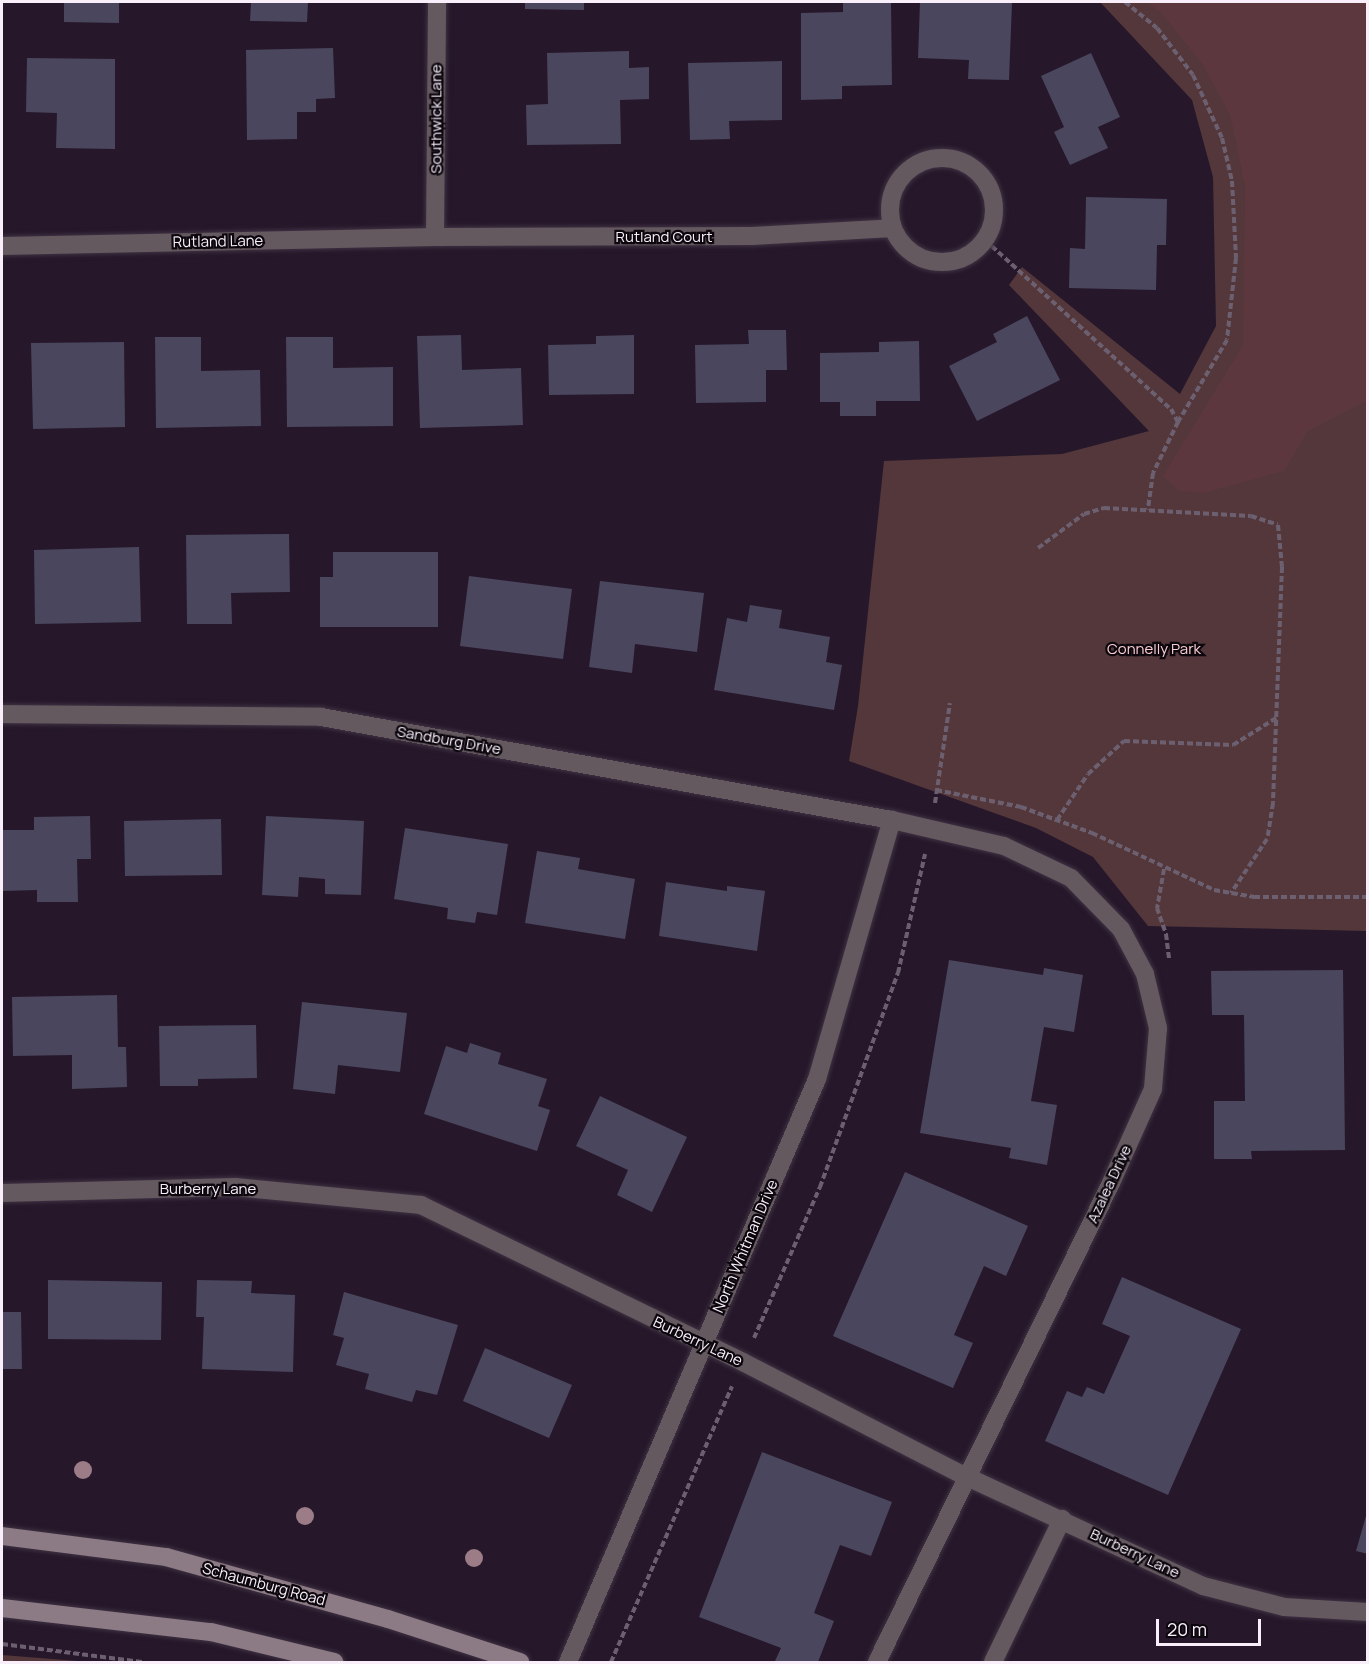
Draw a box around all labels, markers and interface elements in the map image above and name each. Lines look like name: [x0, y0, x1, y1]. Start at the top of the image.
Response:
street label: Southwick Lane: [427, 64, 445, 174]
street label: Rutland Court: [616, 228, 712, 246]
street label: Rutland Lane: [173, 231, 263, 251]
park label: Connelly Park: [1107, 640, 1201, 658]
street label: Sandburg Drive: [396, 722, 502, 758]
street label: Azalea Drive: [1083, 1142, 1135, 1226]
street label: North Whitman Drive: [709, 1177, 781, 1315]
street label: Burberry Lane: [160, 1180, 256, 1198]
street label: Burberry Lane: [651, 1312, 745, 1370]
street label: Burberry Lane: [1088, 1524, 1182, 1582]
street label: Schaumburg Road: [200, 1559, 328, 1609]
scale bar: [1159, 1607, 1264, 1645]
text: 20 m: [1167, 1617, 1207, 1641]

